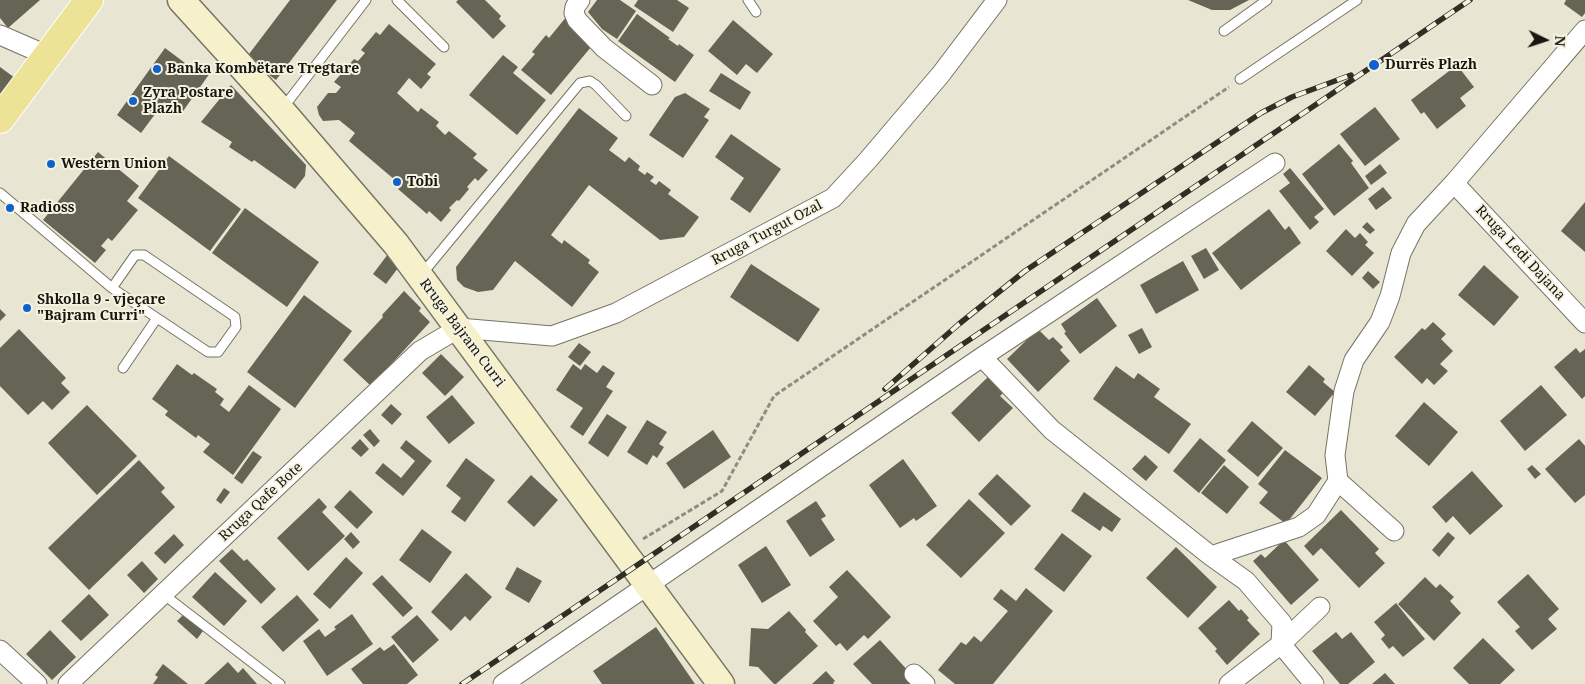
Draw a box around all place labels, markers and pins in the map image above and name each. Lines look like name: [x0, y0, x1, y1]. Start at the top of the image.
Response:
place label: Durrës Plazh: [1385, 57, 1477, 73]
marker: Durrës Plazh: [1367, 58, 1381, 72]
place label: Banka Kombëtare Tregtare: [167, 61, 359, 77]
marker: Banka Kombëtare Tregtare: [151, 63, 163, 75]
place label: Zyra Postare Plazh: [143, 85, 233, 118]
marker: Zyra Postare Plazh: [127, 95, 139, 107]
place label: Western Union: [61, 156, 166, 172]
marker: Western Union: [45, 158, 57, 170]
place label: Tobi: [407, 174, 438, 190]
marker: Tobi: [391, 176, 403, 188]
place label: Radioss: [20, 200, 74, 216]
marker: Radioss: [4, 202, 16, 214]
place label: Shkolla 9 - vjeçare "Bajram Curri": [37, 292, 166, 324]
marker: Shkolla 9 - vjeçare "Bajram Curri": [21, 302, 33, 314]

